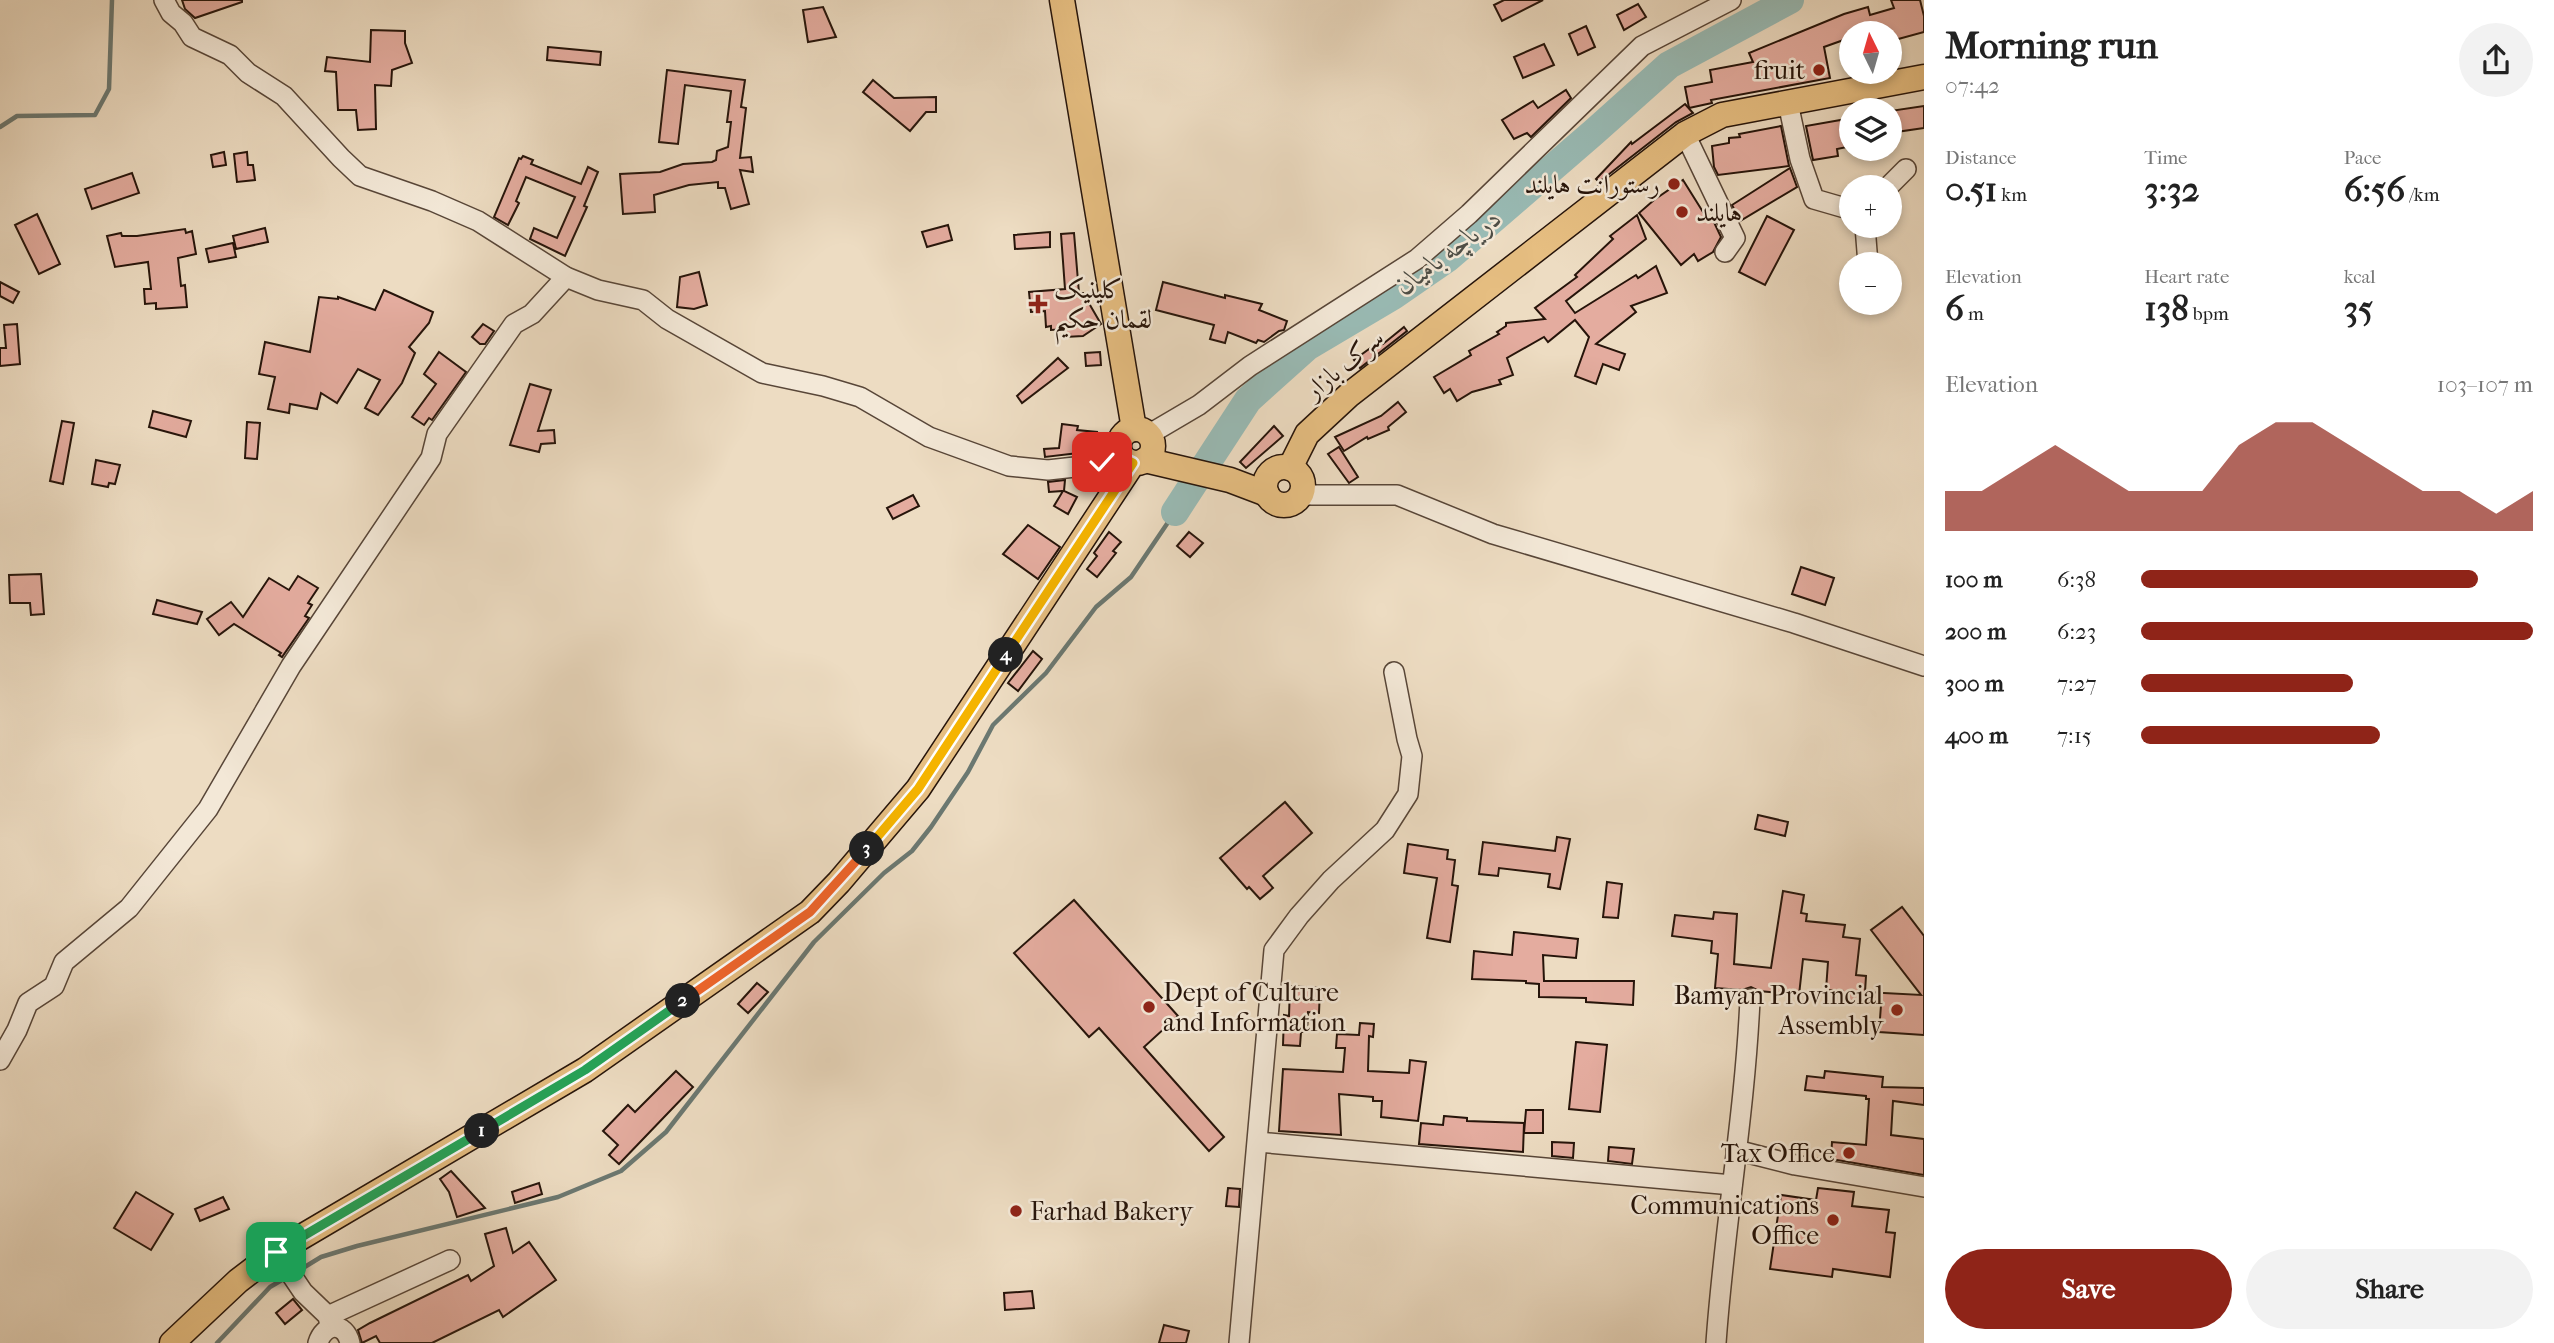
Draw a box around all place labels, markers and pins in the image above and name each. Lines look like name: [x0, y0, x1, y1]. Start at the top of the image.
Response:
place label: fruit: [1754, 55, 1806, 86]
marker: fruit: [1811, 62, 1827, 78]
place label: رستورانت هایلند: [1524, 169, 1660, 201]
marker: رستورانت هایلند: [1666, 176, 1682, 192]
place label: هایلند: [1696, 197, 1742, 228]
marker: هایلند: [1674, 204, 1690, 220]
place label: کلینیک لقمان حکیم: [1054, 274, 1152, 345]
marker: کلینیک لقمان حکیم: [1028, 294, 1048, 314]
pin: [1072, 432, 1132, 492]
pin: 4: [988, 638, 1024, 672]
pin: 3: [850, 832, 884, 866]
place label: Dept of Culture and Information: [1163, 977, 1346, 1038]
place label: Bamyan Provincial Assembly: [1674, 980, 1884, 1041]
pin: 2: [666, 984, 700, 1018]
marker: Dept of Culture and Information: [1141, 999, 1157, 1015]
marker: Bamyan Provincial Assembly: [1889, 1002, 1905, 1018]
pin: 1: [464, 1114, 500, 1148]
place label: Tax Office: [1721, 1138, 1835, 1169]
marker: Tax Office: [1841, 1145, 1857, 1161]
place label: Communications Office: [1630, 1190, 1819, 1251]
place label: Farhad Bakery: [1030, 1196, 1194, 1227]
marker: Farhad Bakery: [1008, 1203, 1024, 1219]
marker: Communications Office: [1825, 1212, 1841, 1228]
pin: [246, 1222, 306, 1282]

